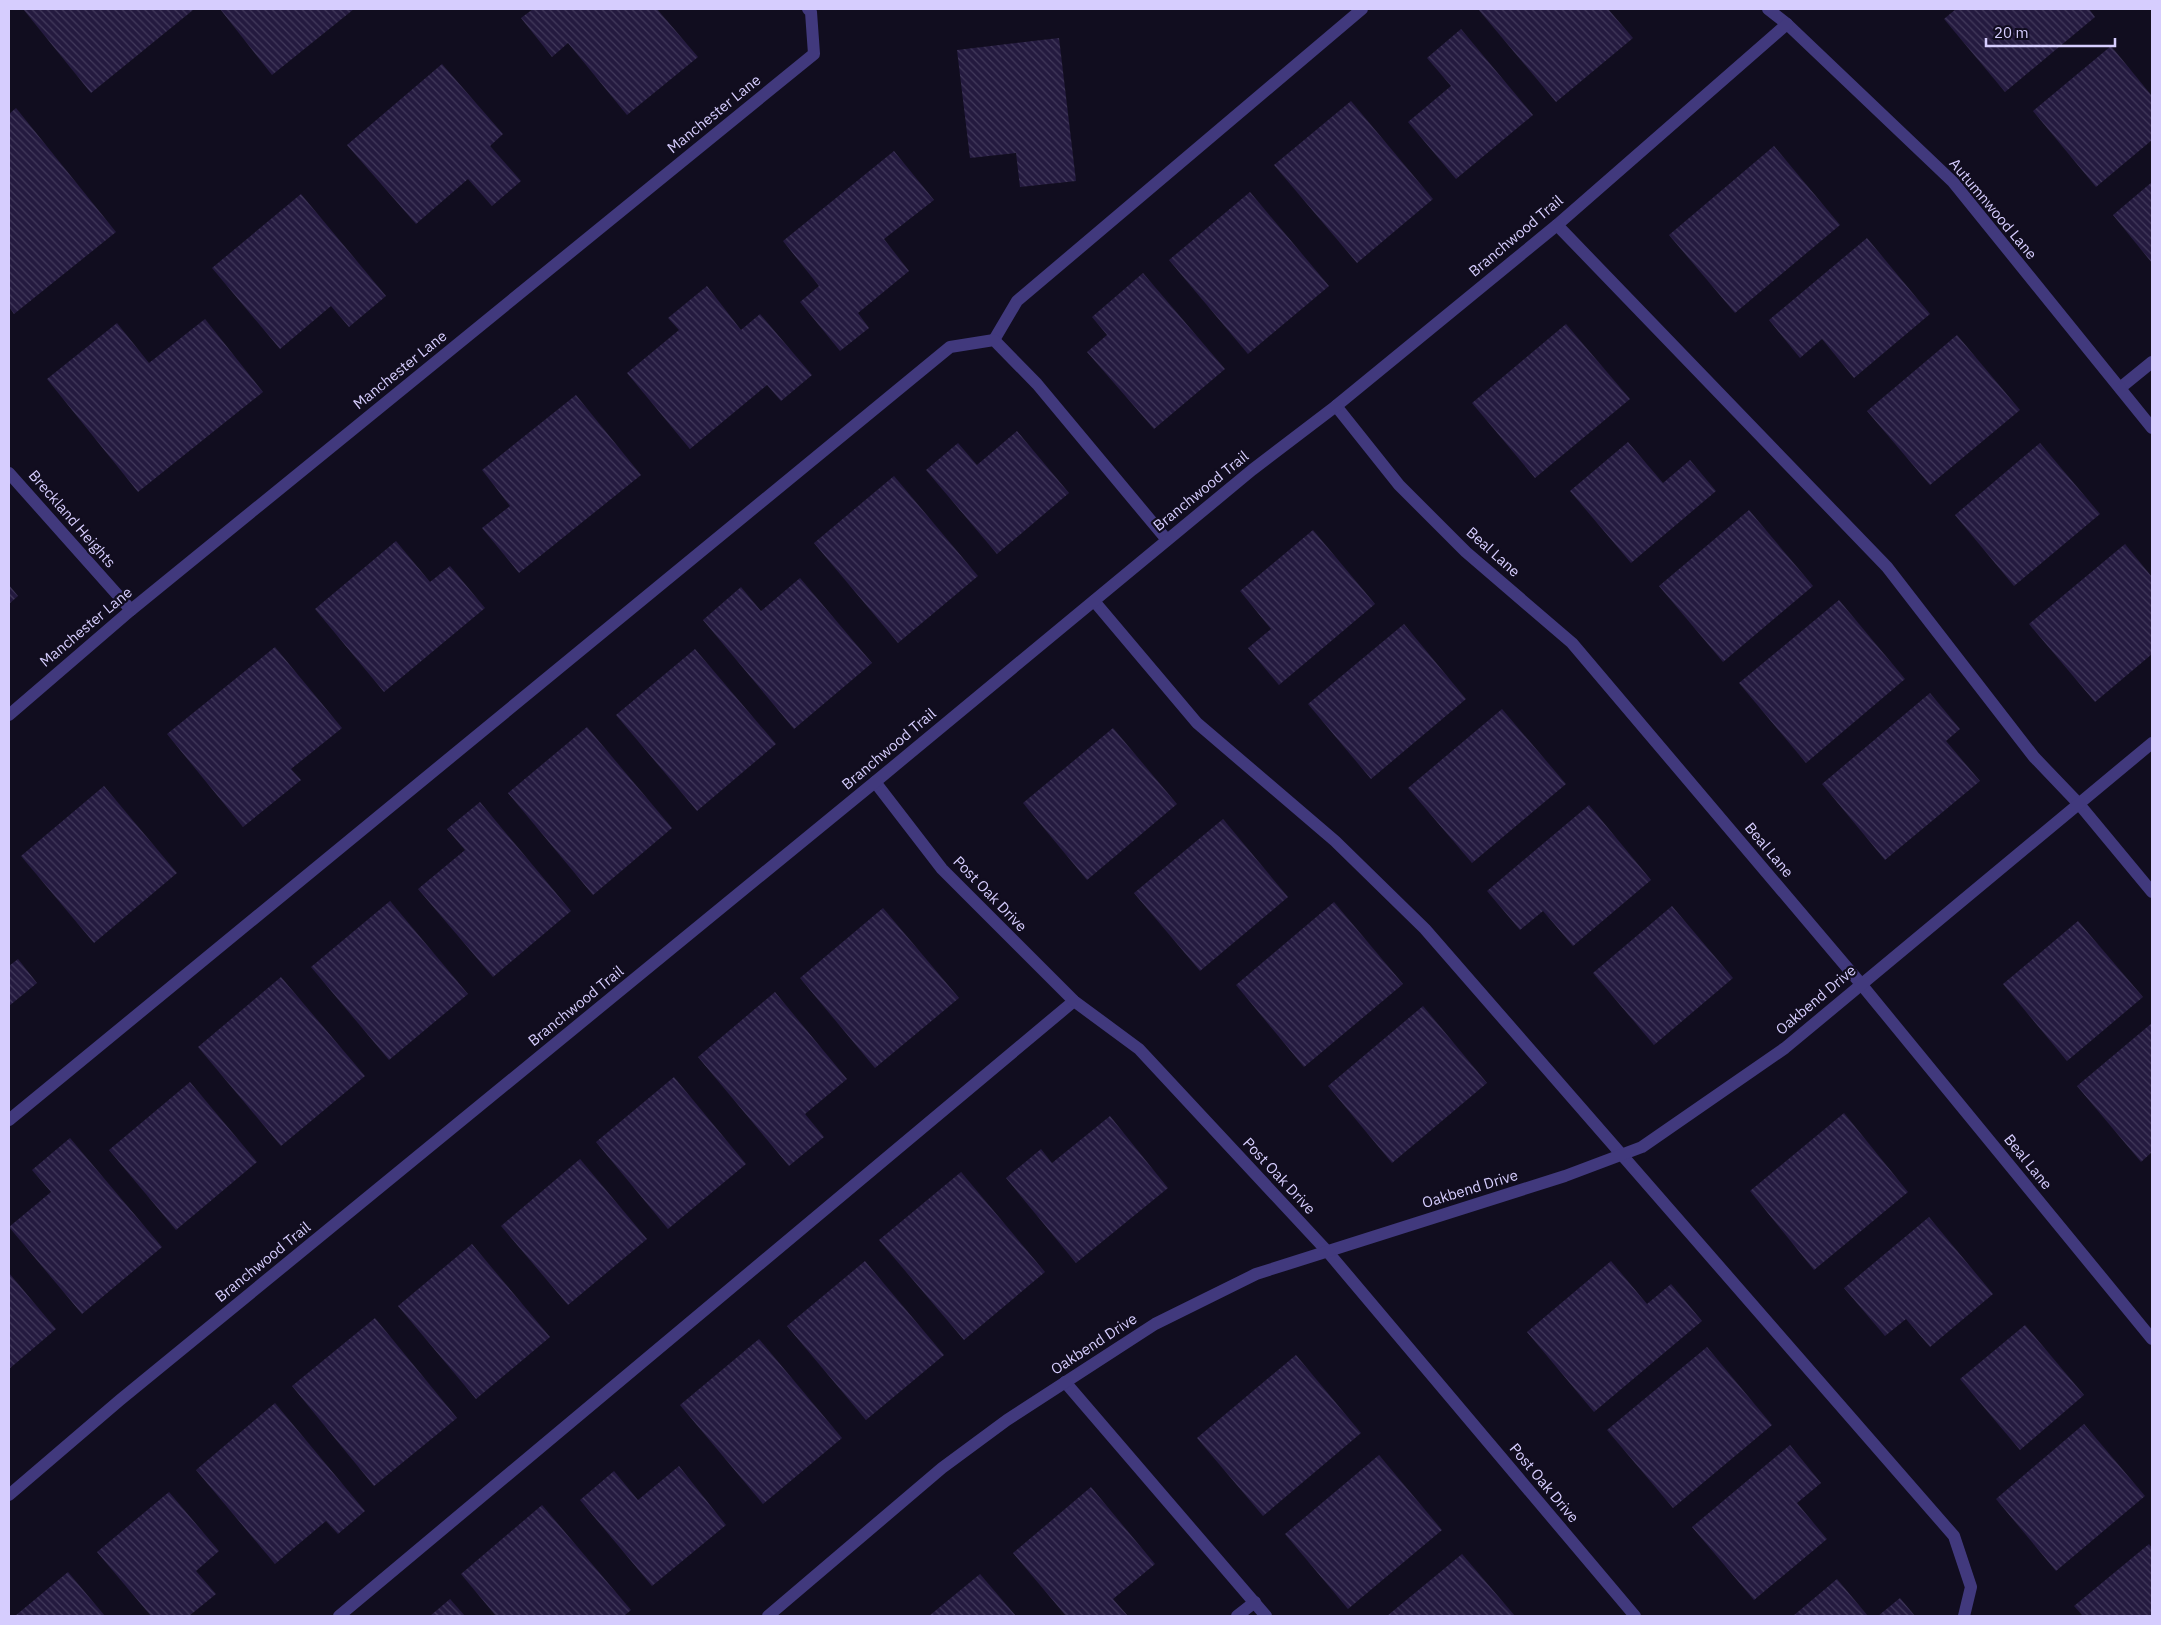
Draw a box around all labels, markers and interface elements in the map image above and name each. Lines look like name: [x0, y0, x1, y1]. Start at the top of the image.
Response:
scale bar: [1986, 15, 2115, 47]
text: 20 m: [1994, 23, 2029, 42]
street label: Manchester Lane: [663, 70, 764, 157]
street label: Autumnwood Lane: [1946, 154, 2041, 263]
street label: Branchwood Trail: [1465, 191, 1567, 281]
street label: Manchester Lane: [349, 326, 450, 413]
street label: Branchwood Trail: [1149, 446, 1252, 535]
street label: Breckland Heights: [25, 466, 120, 571]
street label: Beal Lane: [1462, 523, 1524, 581]
street label: Manchester Lane: [36, 582, 136, 671]
street label: Branchwood Trail: [838, 704, 940, 794]
street label: Beal Lane: [1741, 818, 1798, 881]
street label: Post Oak Drive: [949, 852, 1031, 936]
street label: Branchwood Trail: [524, 961, 627, 1050]
street label: Oakbend Drive: [1772, 961, 1860, 1039]
street label: Beal Lane: [2000, 1130, 2057, 1193]
street label: Post Oak Drive: [1239, 1133, 1320, 1218]
street label: Oakbend Drive: [1420, 1165, 1520, 1212]
street label: Branchwood Trail: [211, 1217, 314, 1306]
street label: Oakbend Drive: [1047, 1309, 1140, 1379]
street label: Post Oak Drive: [1506, 1439, 1583, 1526]

